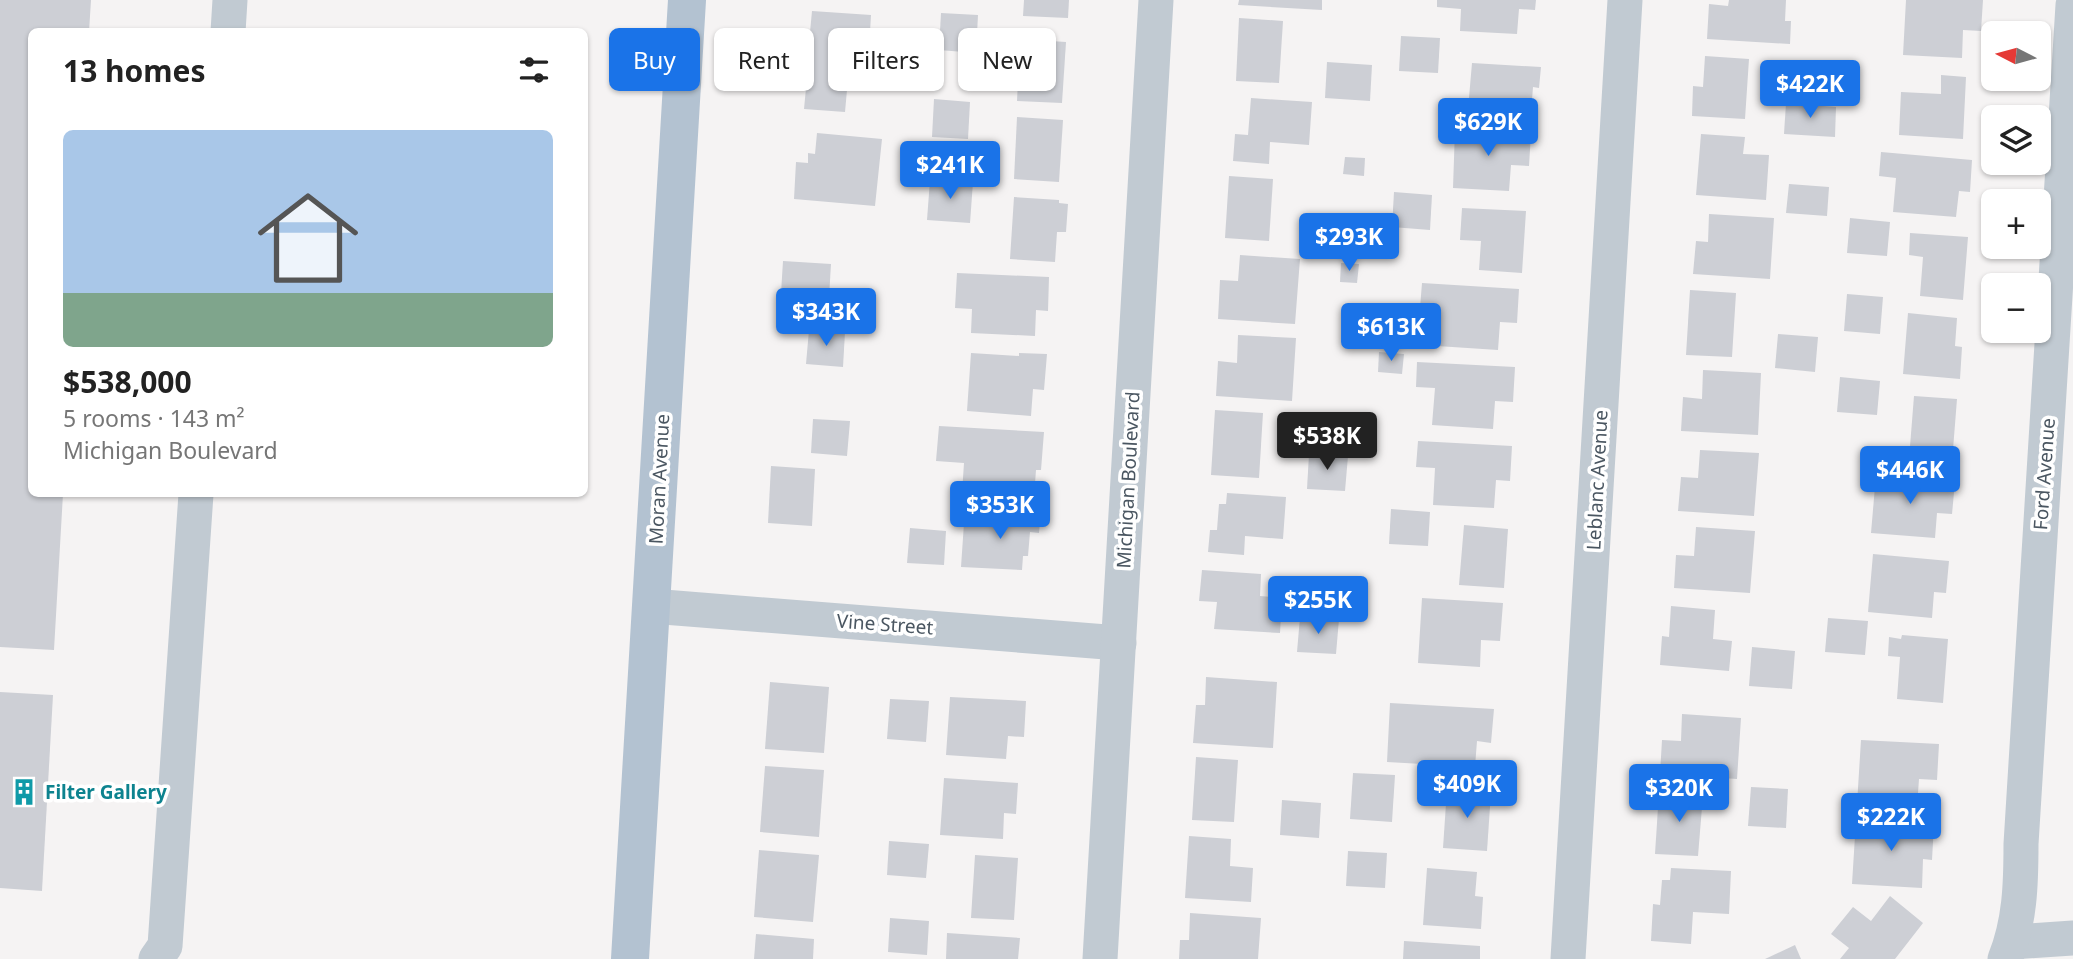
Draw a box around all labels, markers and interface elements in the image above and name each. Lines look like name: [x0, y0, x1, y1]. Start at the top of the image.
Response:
north arrow: [1981, 21, 2051, 91]
map controls: [1981, 21, 2051, 343]
chip: Buy: [609, 28, 700, 91]
chip: Rent: [714, 28, 814, 91]
chip: Filters: [828, 28, 944, 91]
chip: New: [958, 28, 1056, 91]
text: 13 homes: [63, 50, 206, 91]
icon: filters: [515, 51, 553, 89]
pin: $422K: [1761, 60, 1859, 120]
text: $422K: [1776, 67, 1844, 99]
pin: $629K: [1439, 99, 1537, 158]
text: $629K: [1454, 105, 1522, 137]
button: layers: [1981, 105, 2051, 175]
pin: $241K: [901, 142, 999, 201]
text: $241K: [916, 148, 984, 180]
icon: home: [245, 175, 371, 301]
button: +: [1981, 189, 2051, 259]
pin: $293K: [1300, 214, 1398, 273]
text: $293K: [1315, 220, 1383, 252]
button: −: [1981, 273, 2051, 343]
pin: $343K: [777, 288, 875, 348]
text: $343K: [792, 295, 860, 327]
pin: $613K: [1342, 304, 1440, 363]
text: $613K: [1357, 310, 1425, 342]
text: $538,000: [63, 361, 192, 402]
street label: Michigan Boulevard: [1110, 391, 1146, 569]
text: 5 rooms · 143 m²: [63, 402, 245, 434]
street label: Leblanc Avenue: [1580, 409, 1614, 551]
pin: $538K: [1278, 412, 1376, 472]
street label: Moran Avenue: [643, 413, 675, 545]
street label: Ford Avenue: [2027, 417, 2061, 531]
text: $538K: [1293, 419, 1361, 451]
text: Michigan Boulevard: [63, 434, 278, 466]
pin: $446K: [1861, 447, 1959, 506]
text: $446K: [1876, 453, 1944, 485]
pin: $353K: [951, 482, 1049, 541]
text: $353K: [966, 488, 1034, 520]
pin: $255K: [1269, 576, 1367, 636]
text: $255K: [1284, 583, 1352, 615]
street label: Vine Street: [836, 608, 934, 640]
pin: $409K: [1418, 760, 1516, 820]
pin: $320K: [1630, 764, 1728, 824]
text: $409K: [1433, 767, 1501, 799]
text: $320K: [1645, 771, 1713, 803]
building icon: Filter Gallery: [9, 777, 39, 807]
place label: Filter Gallery: [45, 779, 167, 805]
pin: $222K: [1842, 794, 1940, 853]
text: $222K: [1857, 800, 1925, 832]

